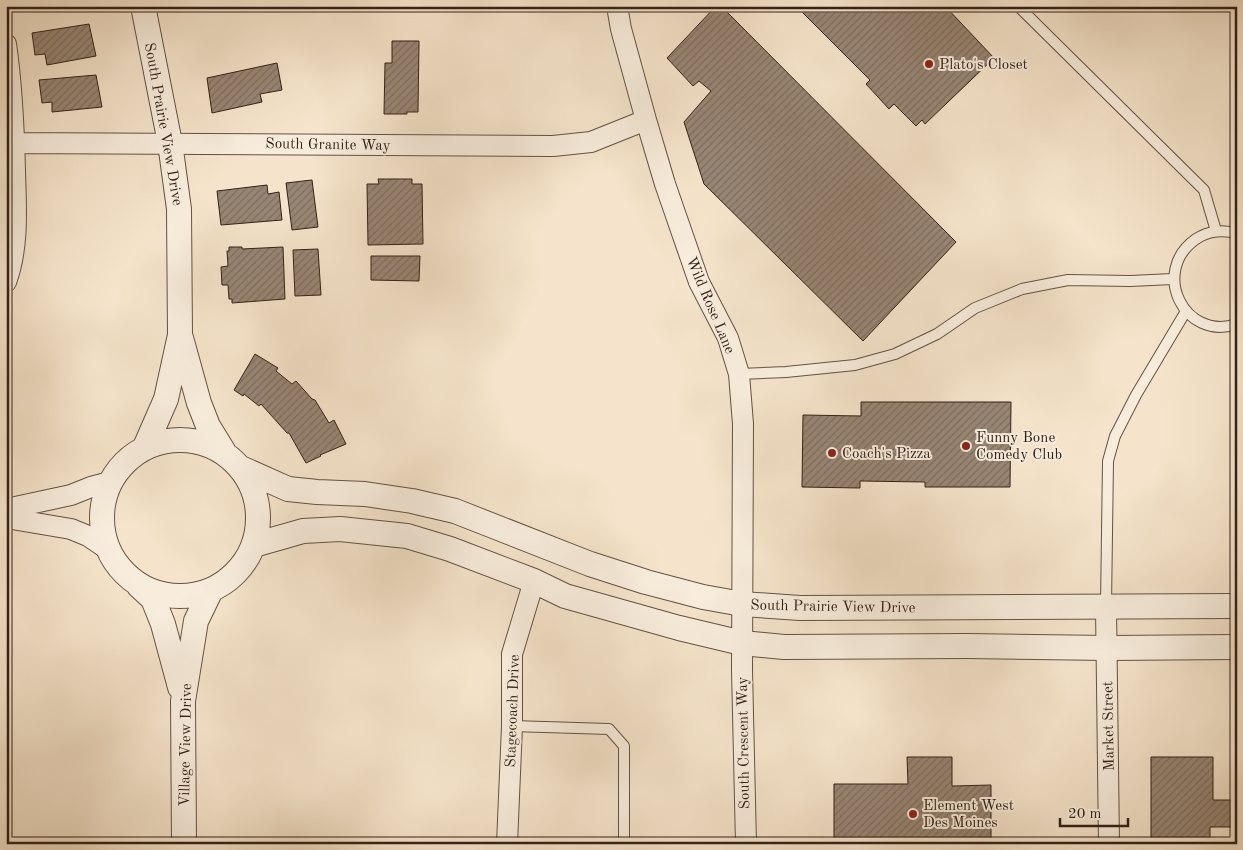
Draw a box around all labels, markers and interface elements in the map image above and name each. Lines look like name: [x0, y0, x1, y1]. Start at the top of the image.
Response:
street label: South Prairie View Drive: [141, 42, 184, 207]
marker: Plato's Closet: [923, 58, 935, 70]
place label: Plato's Closet: [939, 58, 1028, 73]
street label: South Granite Way: [265, 137, 391, 154]
street label: Wild Rose Lane: [682, 255, 737, 356]
place label: Funny Bone Comedy Club: [976, 431, 1062, 463]
marker: Funny Bone Comedy Club: [960, 440, 972, 452]
marker: Coach's Pizza: [826, 447, 838, 459]
place label: Coach's Pizza: [842, 447, 931, 462]
street label: South Prairie View Drive: [750, 599, 916, 616]
street label: Stagecoach Drive: [504, 654, 523, 768]
street label: South Crescent Way: [736, 676, 753, 810]
street label: Market Street: [1101, 681, 1118, 771]
street label: Village View Drive: [178, 683, 195, 807]
scale bar: [1060, 795, 1128, 827]
place label: Element West Des Moines: [923, 799, 1014, 831]
text: 20 m: [1068, 807, 1102, 822]
marker: Element West Des Moines: [907, 808, 919, 820]

